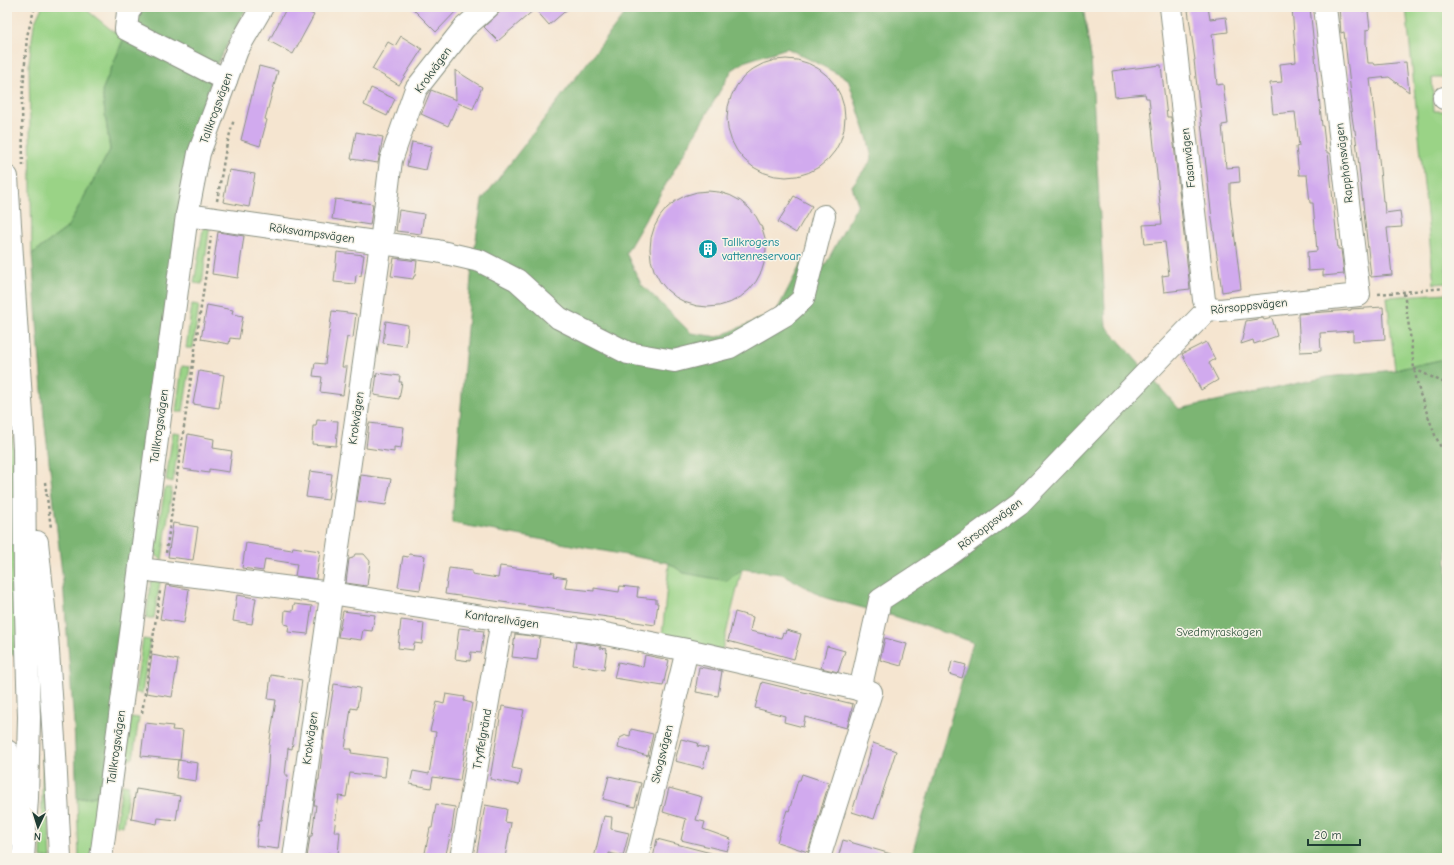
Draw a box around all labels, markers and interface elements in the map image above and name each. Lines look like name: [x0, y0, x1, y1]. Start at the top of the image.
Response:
street label: Krokvägen: [412, 44, 454, 96]
street label: Tallkrogsvägen: [197, 71, 235, 145]
street label: Rapphönsvägen: [1332, 122, 1356, 204]
street label: Fasanvägen: [1178, 127, 1198, 189]
street label: Röksvampsvägen: [268, 220, 356, 246]
place label: Tallkrogens vattenreservoar: [721, 235, 801, 263]
building icon: Tallkrogens vattenreservoar: [697, 238, 719, 260]
street label: Rörsoppsvägen: [1210, 295, 1288, 317]
street label: Tallkrogsvägen: [147, 388, 171, 464]
street label: Krokvägen: [345, 391, 367, 445]
street label: Rörsoppsvägen: [955, 495, 1025, 553]
street label: Kantarellvägen: [464, 607, 540, 631]
park label: Svedmyraskogen: [1176, 625, 1262, 639]
street label: Tryffelgränd: [470, 708, 494, 770]
street label: Tallkrogsvägen: [104, 709, 128, 785]
street label: Krokvägen: [299, 711, 321, 765]
street label: Skogsvägen: [648, 723, 676, 785]
north arrow: [18, 807, 58, 847]
scale bar: [1308, 821, 1360, 847]
text: 20 m: [1314, 828, 1342, 842]
text: N: [33, 830, 41, 843]

